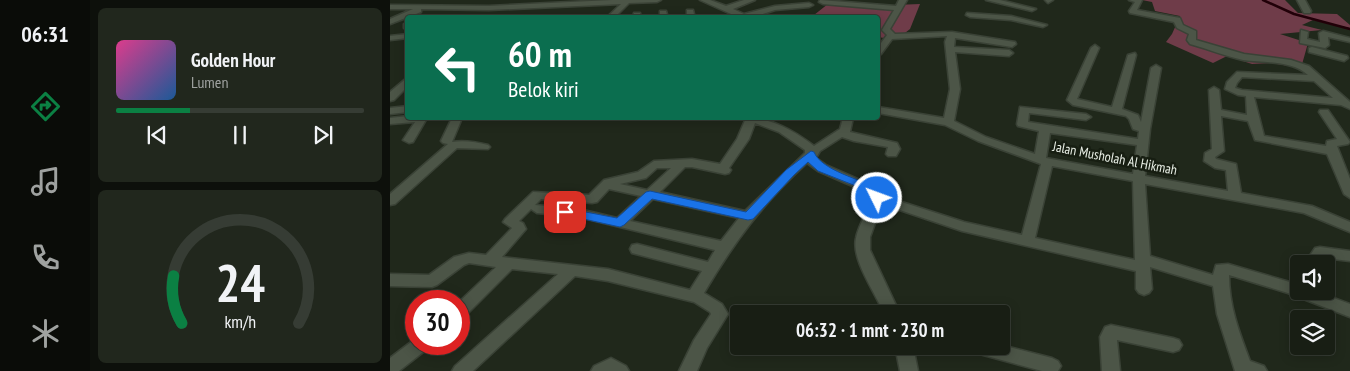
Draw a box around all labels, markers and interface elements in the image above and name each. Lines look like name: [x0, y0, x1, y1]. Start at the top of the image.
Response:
text: 06:31: [21, 20, 69, 48]
text: 60 m: [508, 31, 572, 77]
icon: left: [425, 35, 490, 100]
text: Golden Hour: [191, 48, 275, 72]
text: Lumen: [191, 72, 228, 92]
text: Belok kiri: [508, 75, 579, 103]
icon: directions: [28, 89, 63, 124]
icon: previous: [143, 121, 171, 149]
icon: pause: [226, 121, 254, 149]
icon: next: [309, 121, 337, 149]
street label: Jalan Musholah Al Hikmah: [1050, 137, 1179, 179]
icon: music: [28, 164, 63, 199]
position arrow: [850, 171, 902, 223]
pin: [544, 191, 586, 233]
icon: arrive: [551, 198, 579, 226]
icon: phone: [28, 240, 63, 275]
text: 24: [215, 249, 265, 316]
map controls: [1290, 255, 1335, 355]
button: sound: [1290, 255, 1335, 300]
speed limit sign: 30: [405, 290, 470, 355]
text: km/h: [224, 310, 256, 333]
button: layers: [1290, 310, 1335, 355]
icon: climate: [28, 316, 63, 351]
text: 06:32 · 1 mnt · 230 m: [796, 318, 944, 342]

